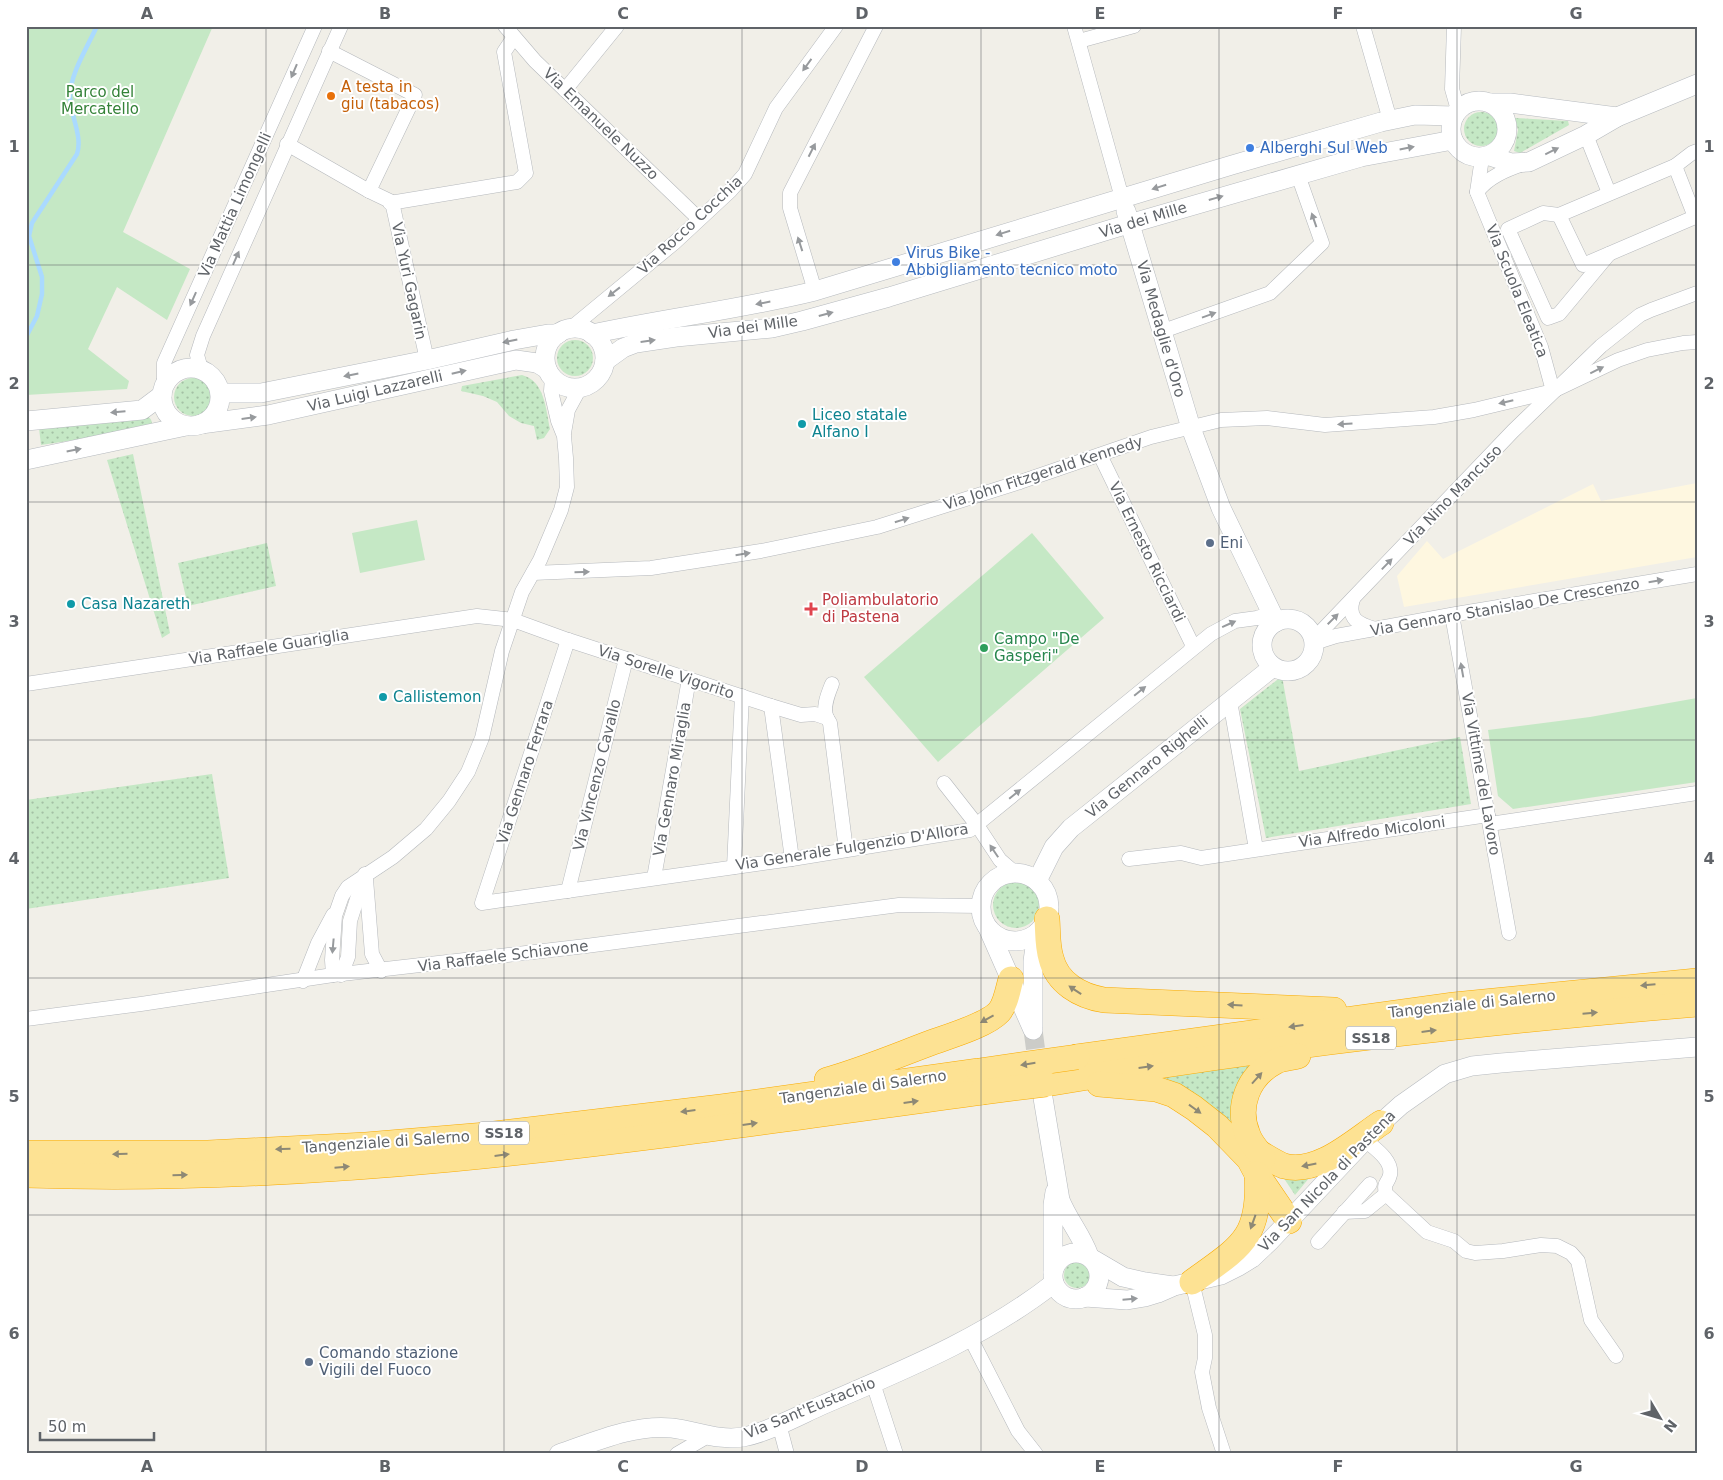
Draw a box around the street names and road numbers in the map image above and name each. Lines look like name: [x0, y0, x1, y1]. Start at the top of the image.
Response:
street label: Via Emanuele Nuzzo: [540, 64, 662, 184]
street label: Via Mattia Limongelli: [195, 130, 275, 280]
street label: Via Rocco Cocchia: [634, 172, 746, 278]
street label: Via dei Mille: [1097, 198, 1189, 242]
street label: Via Yuri Gagarin: [388, 221, 430, 341]
street label: Via Scuola Eleatica: [1482, 222, 1552, 360]
street label: Via Medaglie d'Oro: [1133, 259, 1189, 399]
street label: Via dei Mille: [707, 312, 799, 342]
street label: Via Luigi Lazzarelli: [306, 367, 444, 415]
street label: Via John Fitzgerald Kennedy: [941, 432, 1145, 514]
street label: Via Nino Mancuso: [1400, 441, 1506, 549]
street label: Via Ernesto Ricciardi: [1105, 479, 1189, 625]
street label: Via Gennaro Stanislao De Crescenzo: [1369, 574, 1641, 640]
street label: Via Raffaele Guariglia: [188, 625, 350, 669]
street label: Via Sorelle Vigorito: [596, 641, 736, 703]
street label: Via Vittime del Lavoro: [1458, 691, 1504, 857]
street label: Via Vincenzo Cavallo: [569, 697, 625, 853]
street label: Via Gennaro Ferrara: [493, 698, 557, 846]
street label: Via Gennaro Miraglia: [650, 700, 694, 858]
street label: Via Gennaro Righelli: [1082, 712, 1212, 822]
street label: Via Alfredo Micoloni: [1298, 813, 1446, 851]
street label: Via Generale Fulgenzio D'Allora: [734, 820, 970, 874]
street label: Via Raffaele Schiavone: [417, 937, 589, 975]
street label: Tangenziale di Salerno: [1386, 986, 1557, 1022]
road number: SS18: [1346, 1026, 1396, 1050]
street label: Tangenziale di Salerno: [777, 1066, 948, 1108]
street label: Via San Nicola di Pastena: [1255, 1107, 1399, 1255]
road number: SS18: [479, 1122, 529, 1144]
street label: Tangenziale di Salerno: [300, 1127, 471, 1157]
street label: Via Sant'Eustachio: [742, 1374, 878, 1442]

